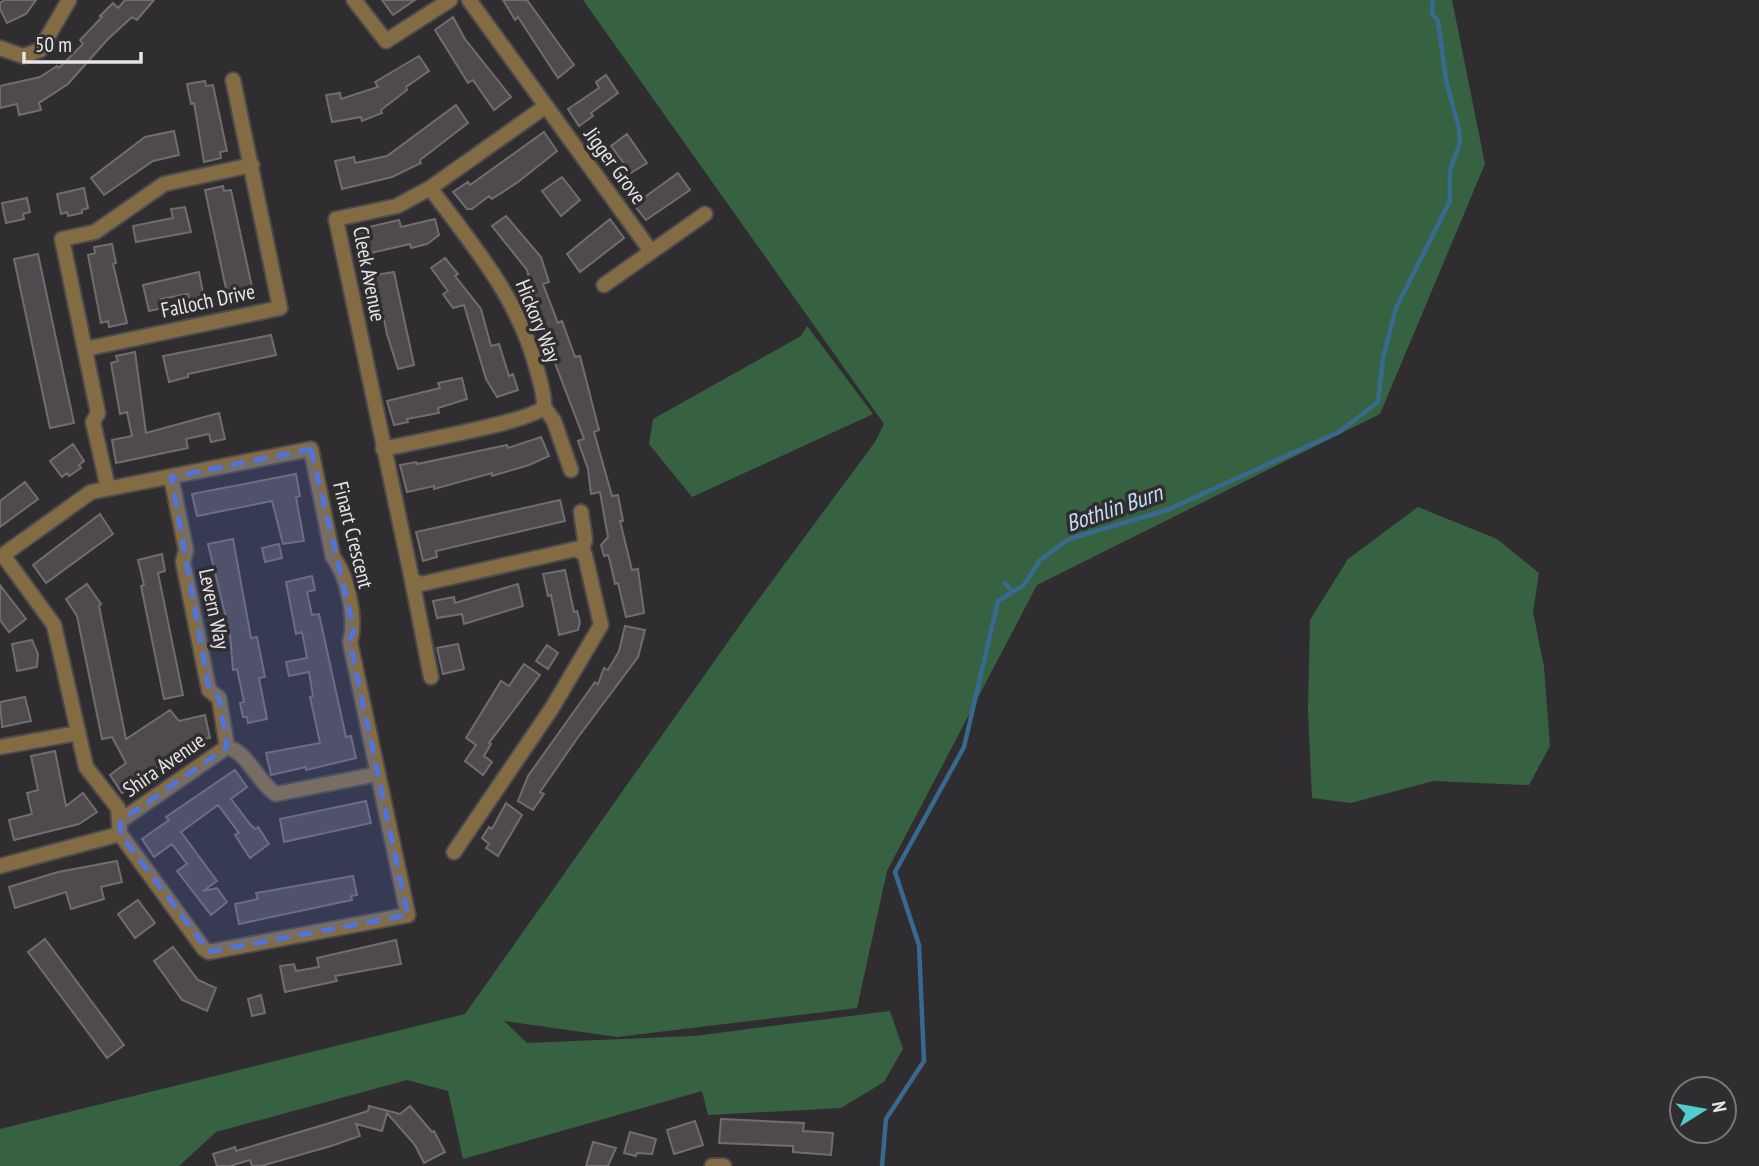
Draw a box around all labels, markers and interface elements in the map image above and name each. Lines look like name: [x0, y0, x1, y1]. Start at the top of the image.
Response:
scale bar: [24, 21, 142, 65]
text: 50 m: [35, 31, 72, 58]
street label: Jigger Grove: [578, 121, 652, 209]
street label: Cleek Avenue: [347, 224, 392, 324]
street label: Hickory Way: [510, 275, 567, 366]
street label: Falloch Drive: [158, 277, 257, 324]
water label: Bothlin Burn: [1062, 477, 1168, 537]
street label: Finart Crescent: [327, 479, 380, 591]
street label: Levern Way: [193, 566, 236, 652]
street label: Shira Avenue: [117, 727, 210, 803]
north arrow: [1668, 1075, 1738, 1145]
text: N: [1707, 1099, 1732, 1114]

